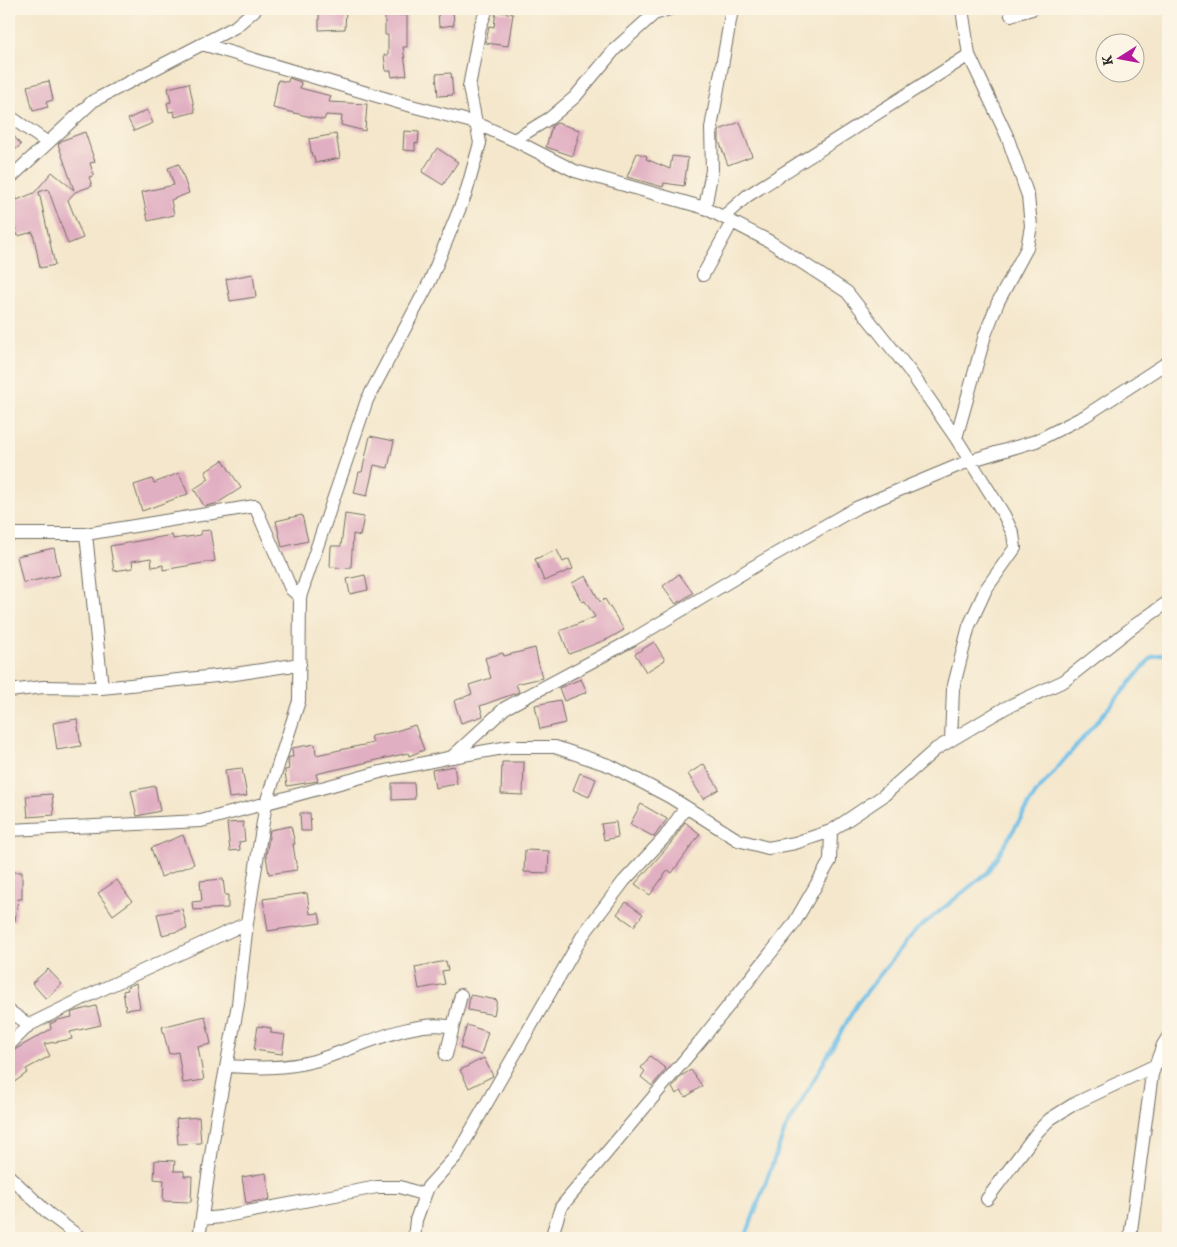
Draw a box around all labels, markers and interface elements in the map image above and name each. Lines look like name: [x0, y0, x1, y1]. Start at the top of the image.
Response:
north arrow: [1094, 32, 1144, 82]
text: K: [1098, 53, 1119, 67]

